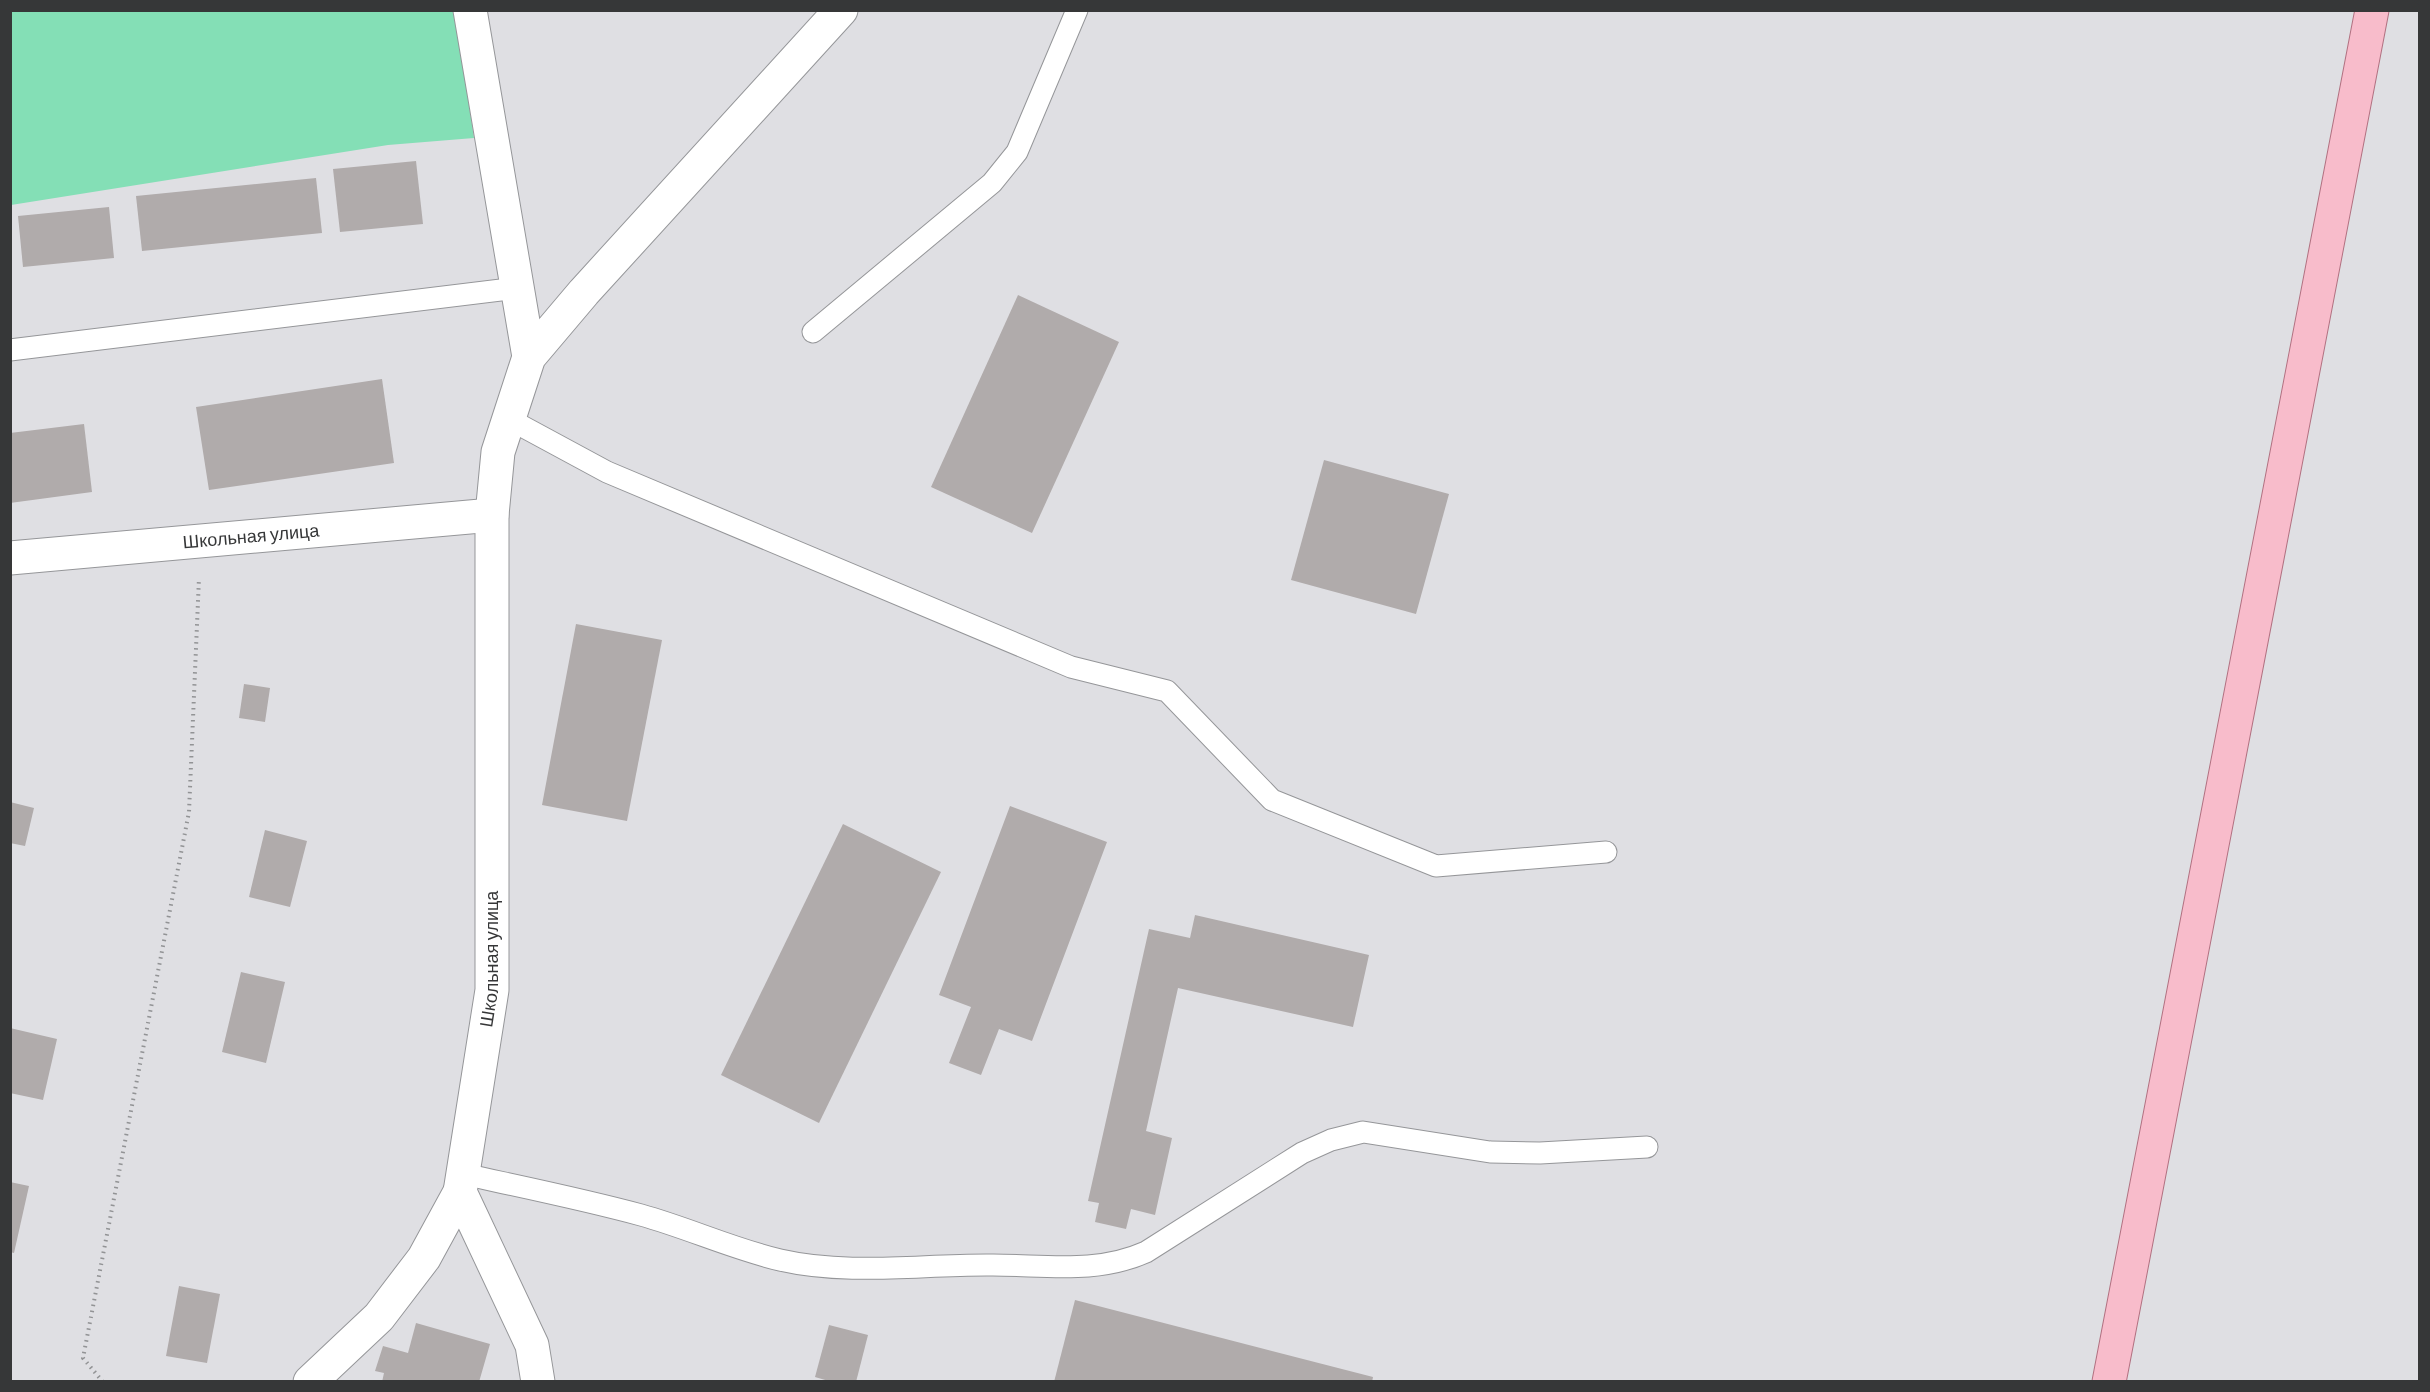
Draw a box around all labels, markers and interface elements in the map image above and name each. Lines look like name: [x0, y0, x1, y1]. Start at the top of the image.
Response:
street label: Школьная улица: [182, 518, 321, 553]
street label: Школьная улица: [474, 890, 502, 1029]

